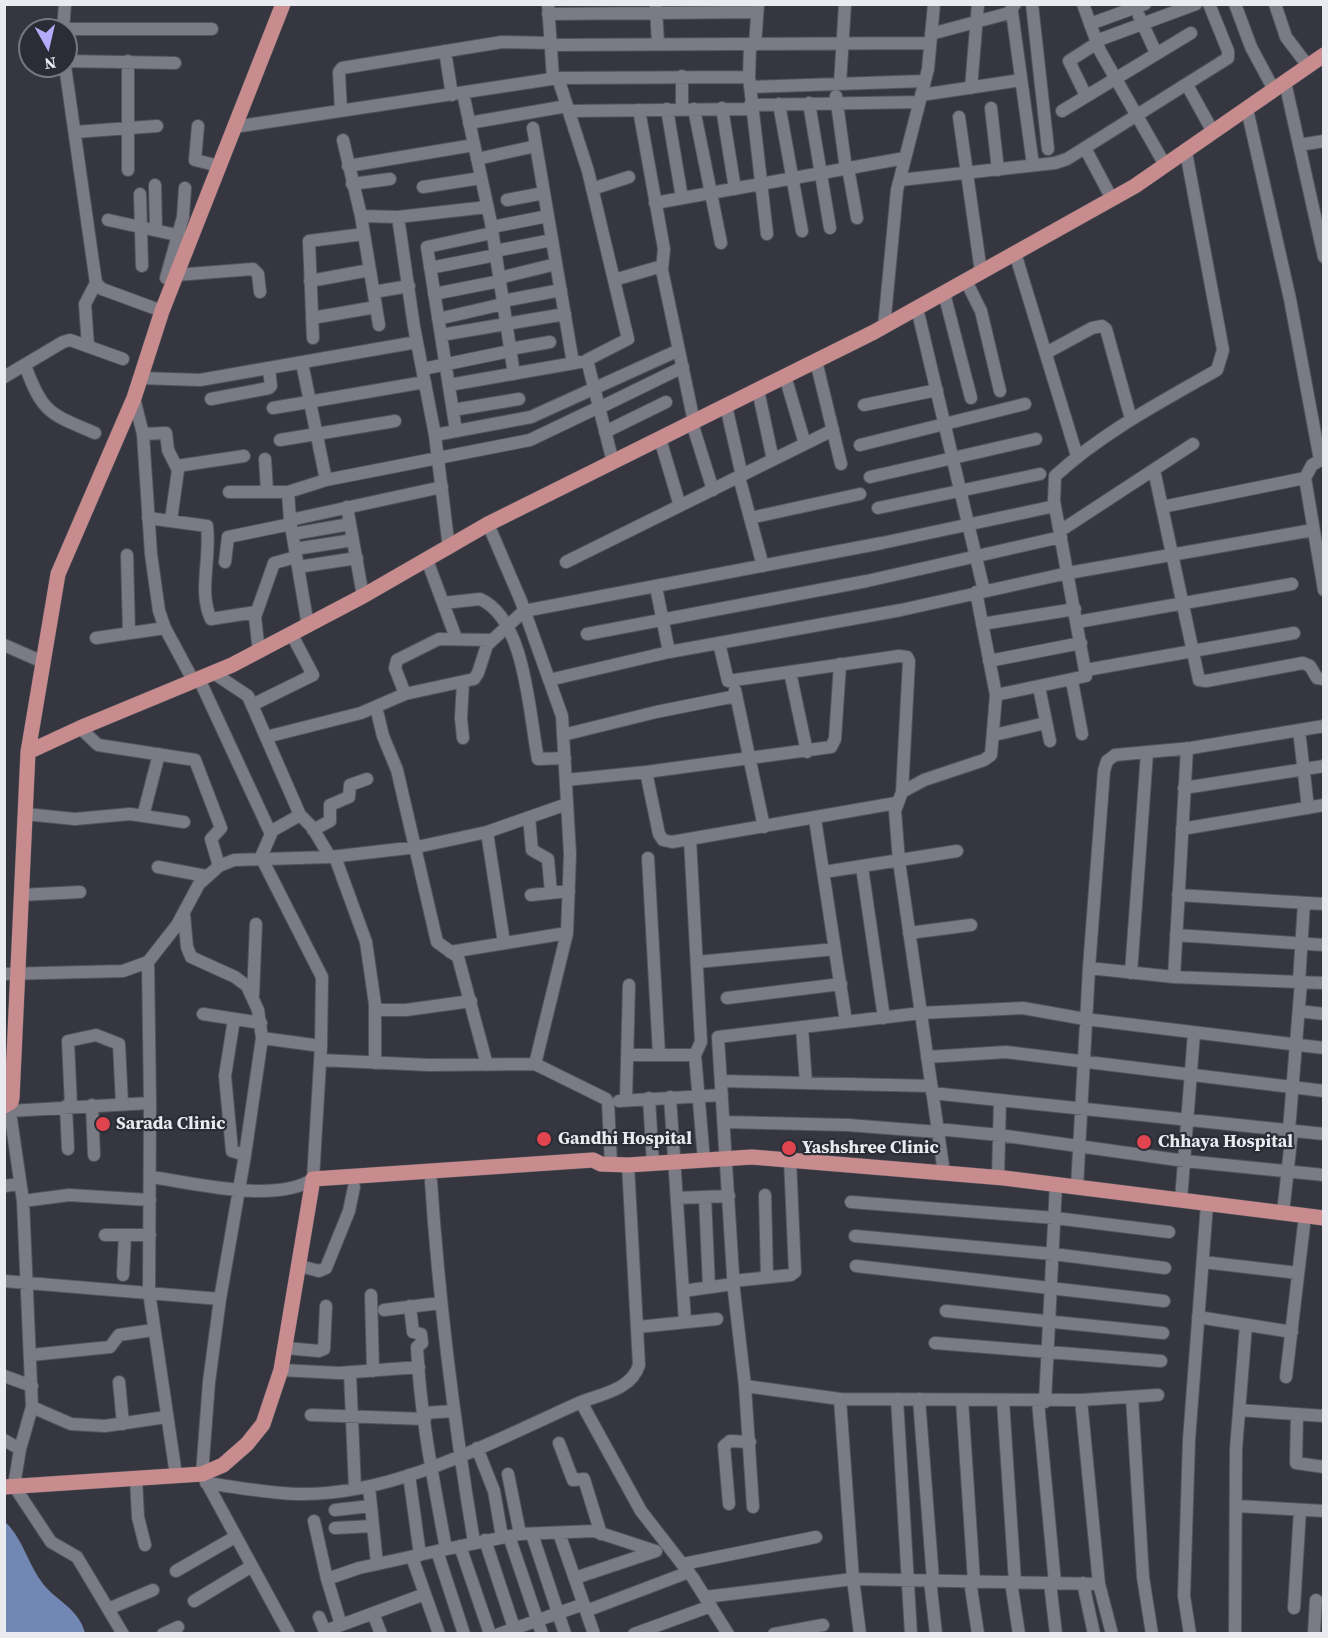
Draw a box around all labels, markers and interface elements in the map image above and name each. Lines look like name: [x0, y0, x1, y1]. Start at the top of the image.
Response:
north arrow: [18, 18, 78, 78]
text: N: [43, 52, 58, 76]
place label: Sarada Clinic: [116, 1113, 225, 1135]
marker: Sarada Clinic: [94, 1115, 112, 1133]
place label: Gandhi Hospital: [558, 1128, 692, 1150]
marker: Gandhi Hospital: [535, 1130, 553, 1148]
place label: Chhaya Hospital: [1158, 1131, 1293, 1153]
marker: Chhaya Hospital: [1135, 1133, 1153, 1151]
place label: Yashshree Clinic: [802, 1137, 939, 1159]
marker: Yashshree Clinic: [780, 1139, 798, 1157]

